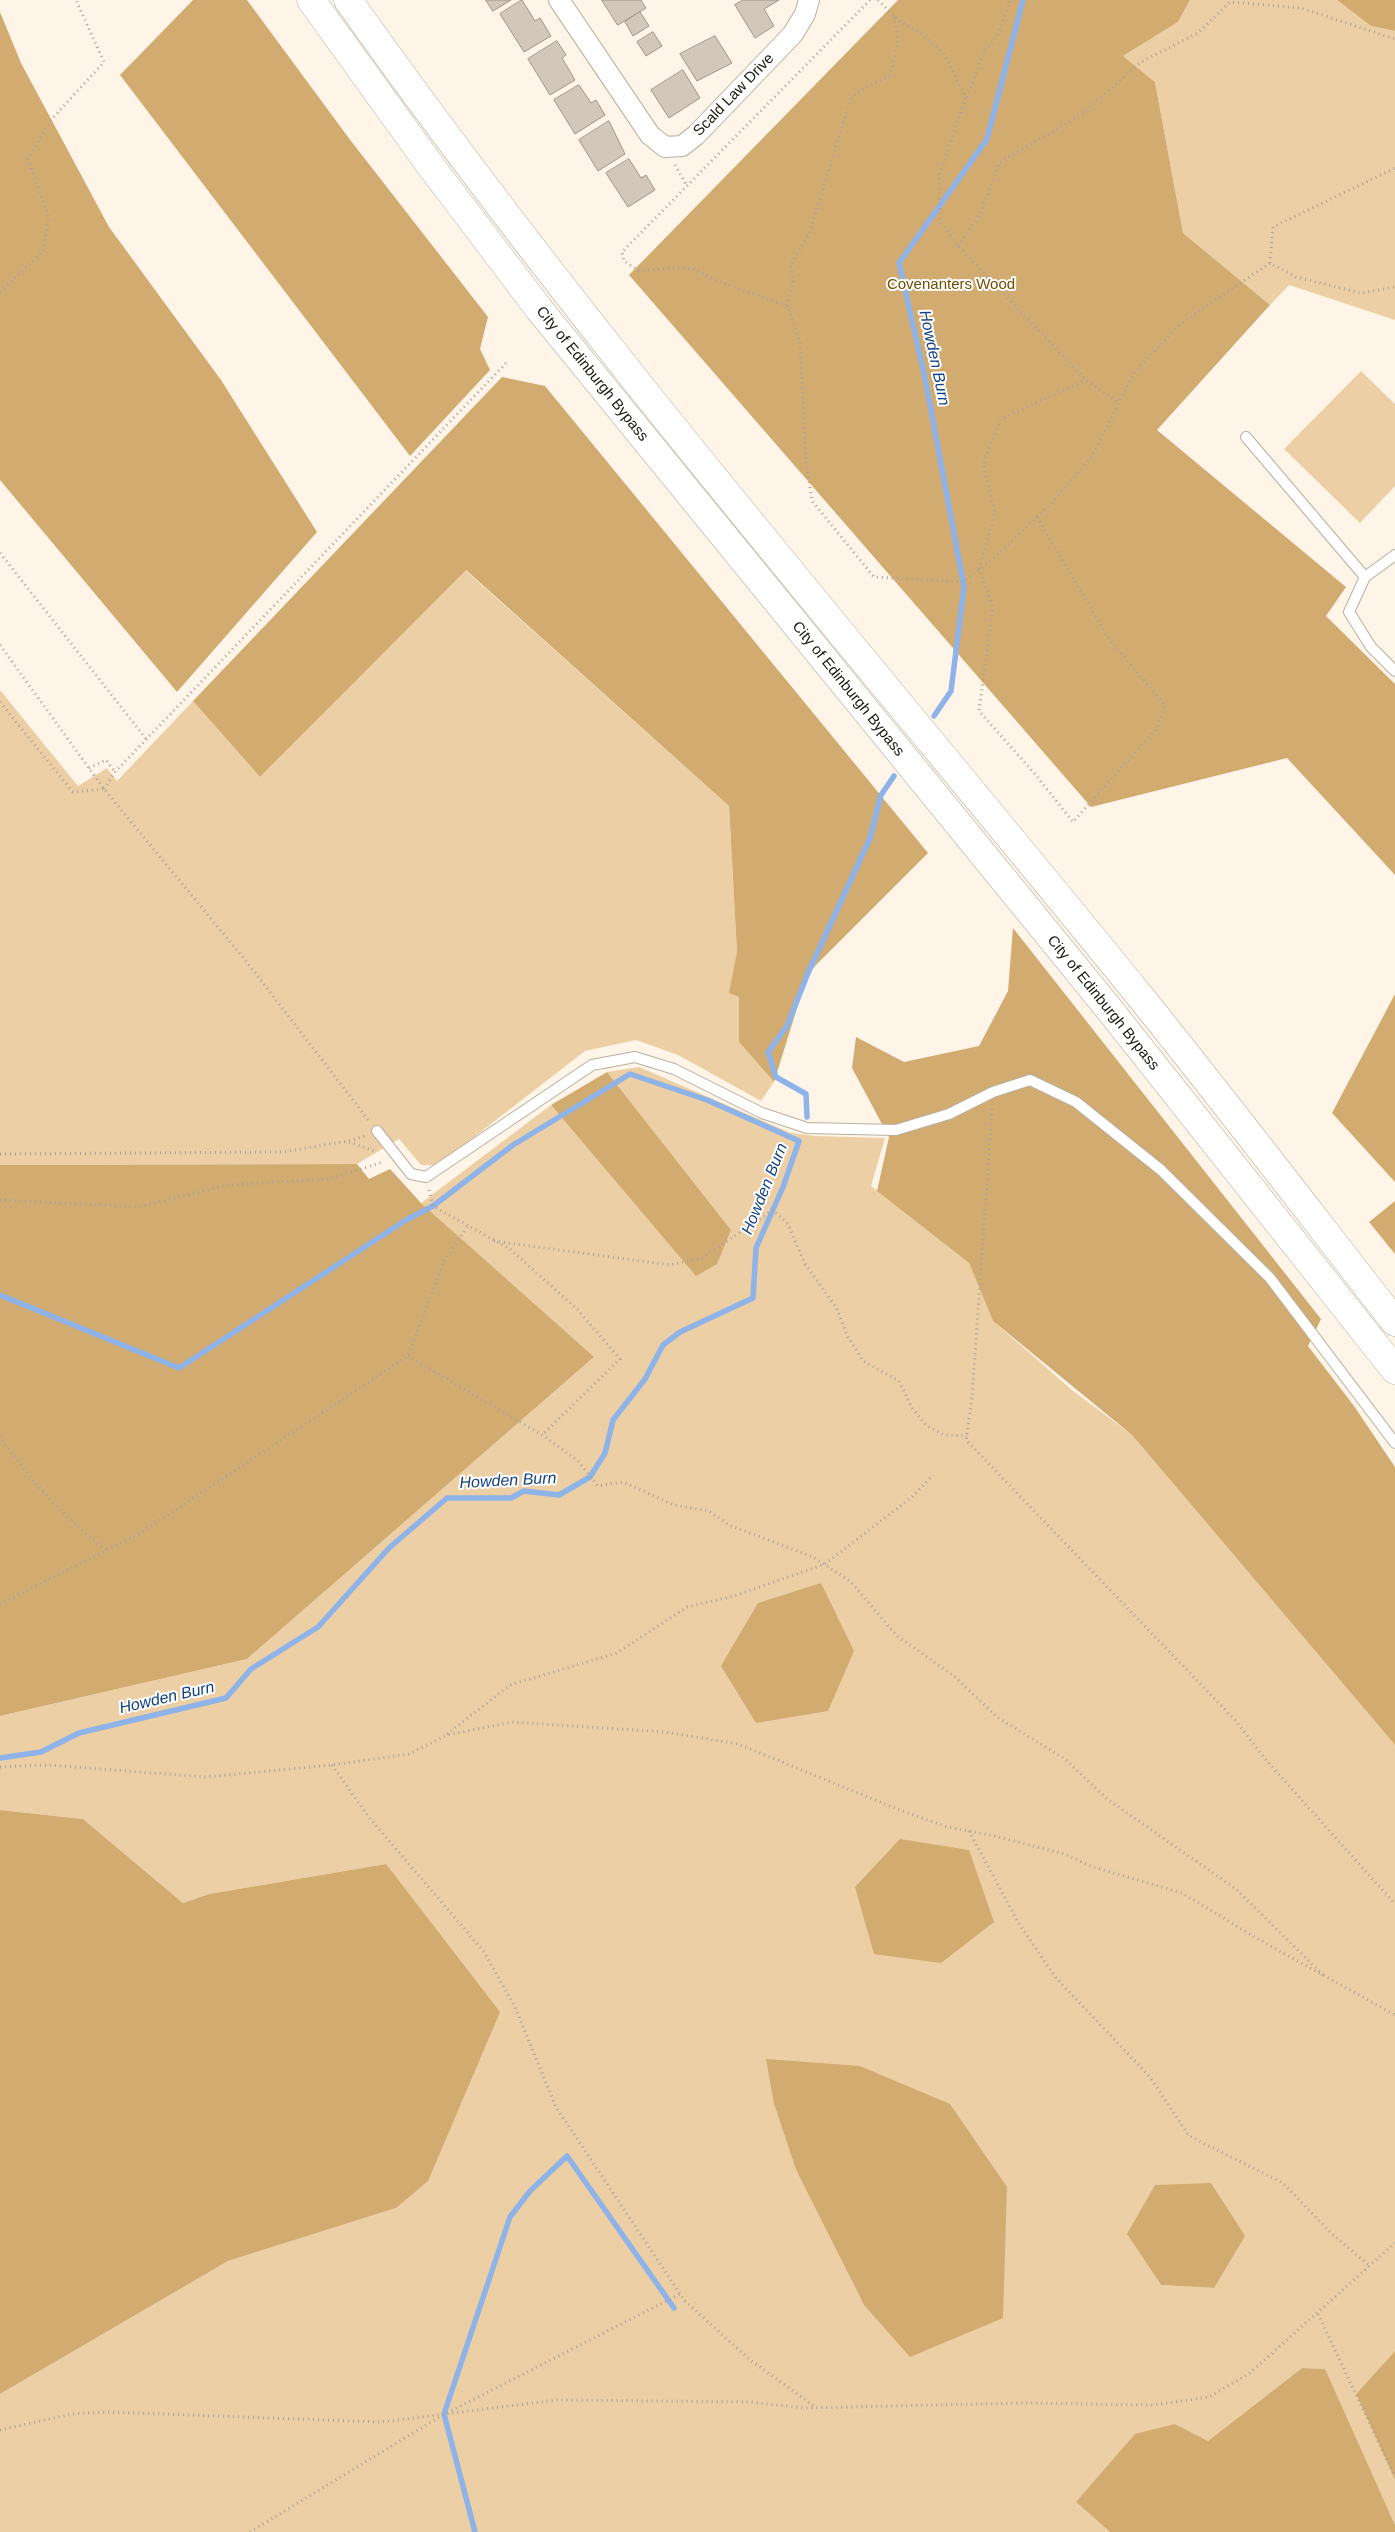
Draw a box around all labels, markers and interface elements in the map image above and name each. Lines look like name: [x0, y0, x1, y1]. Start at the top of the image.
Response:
street label: Scald Law Drive: [690, 50, 778, 140]
park label: Covenanters Wood: [887, 276, 1015, 294]
street label: City of Edinburgh Bypass: [532, 303, 652, 445]
water label: Howden Burn: [915, 309, 953, 407]
street label: City of Edinburgh Bypass: [788, 618, 908, 760]
street label: City of Edinburgh Bypass: [1043, 932, 1163, 1074]
water label: Howden Burn: [738, 1140, 792, 1238]
water label: Howden Burn: [459, 1469, 557, 1493]
water label: Howden Burn: [118, 1678, 216, 1718]

